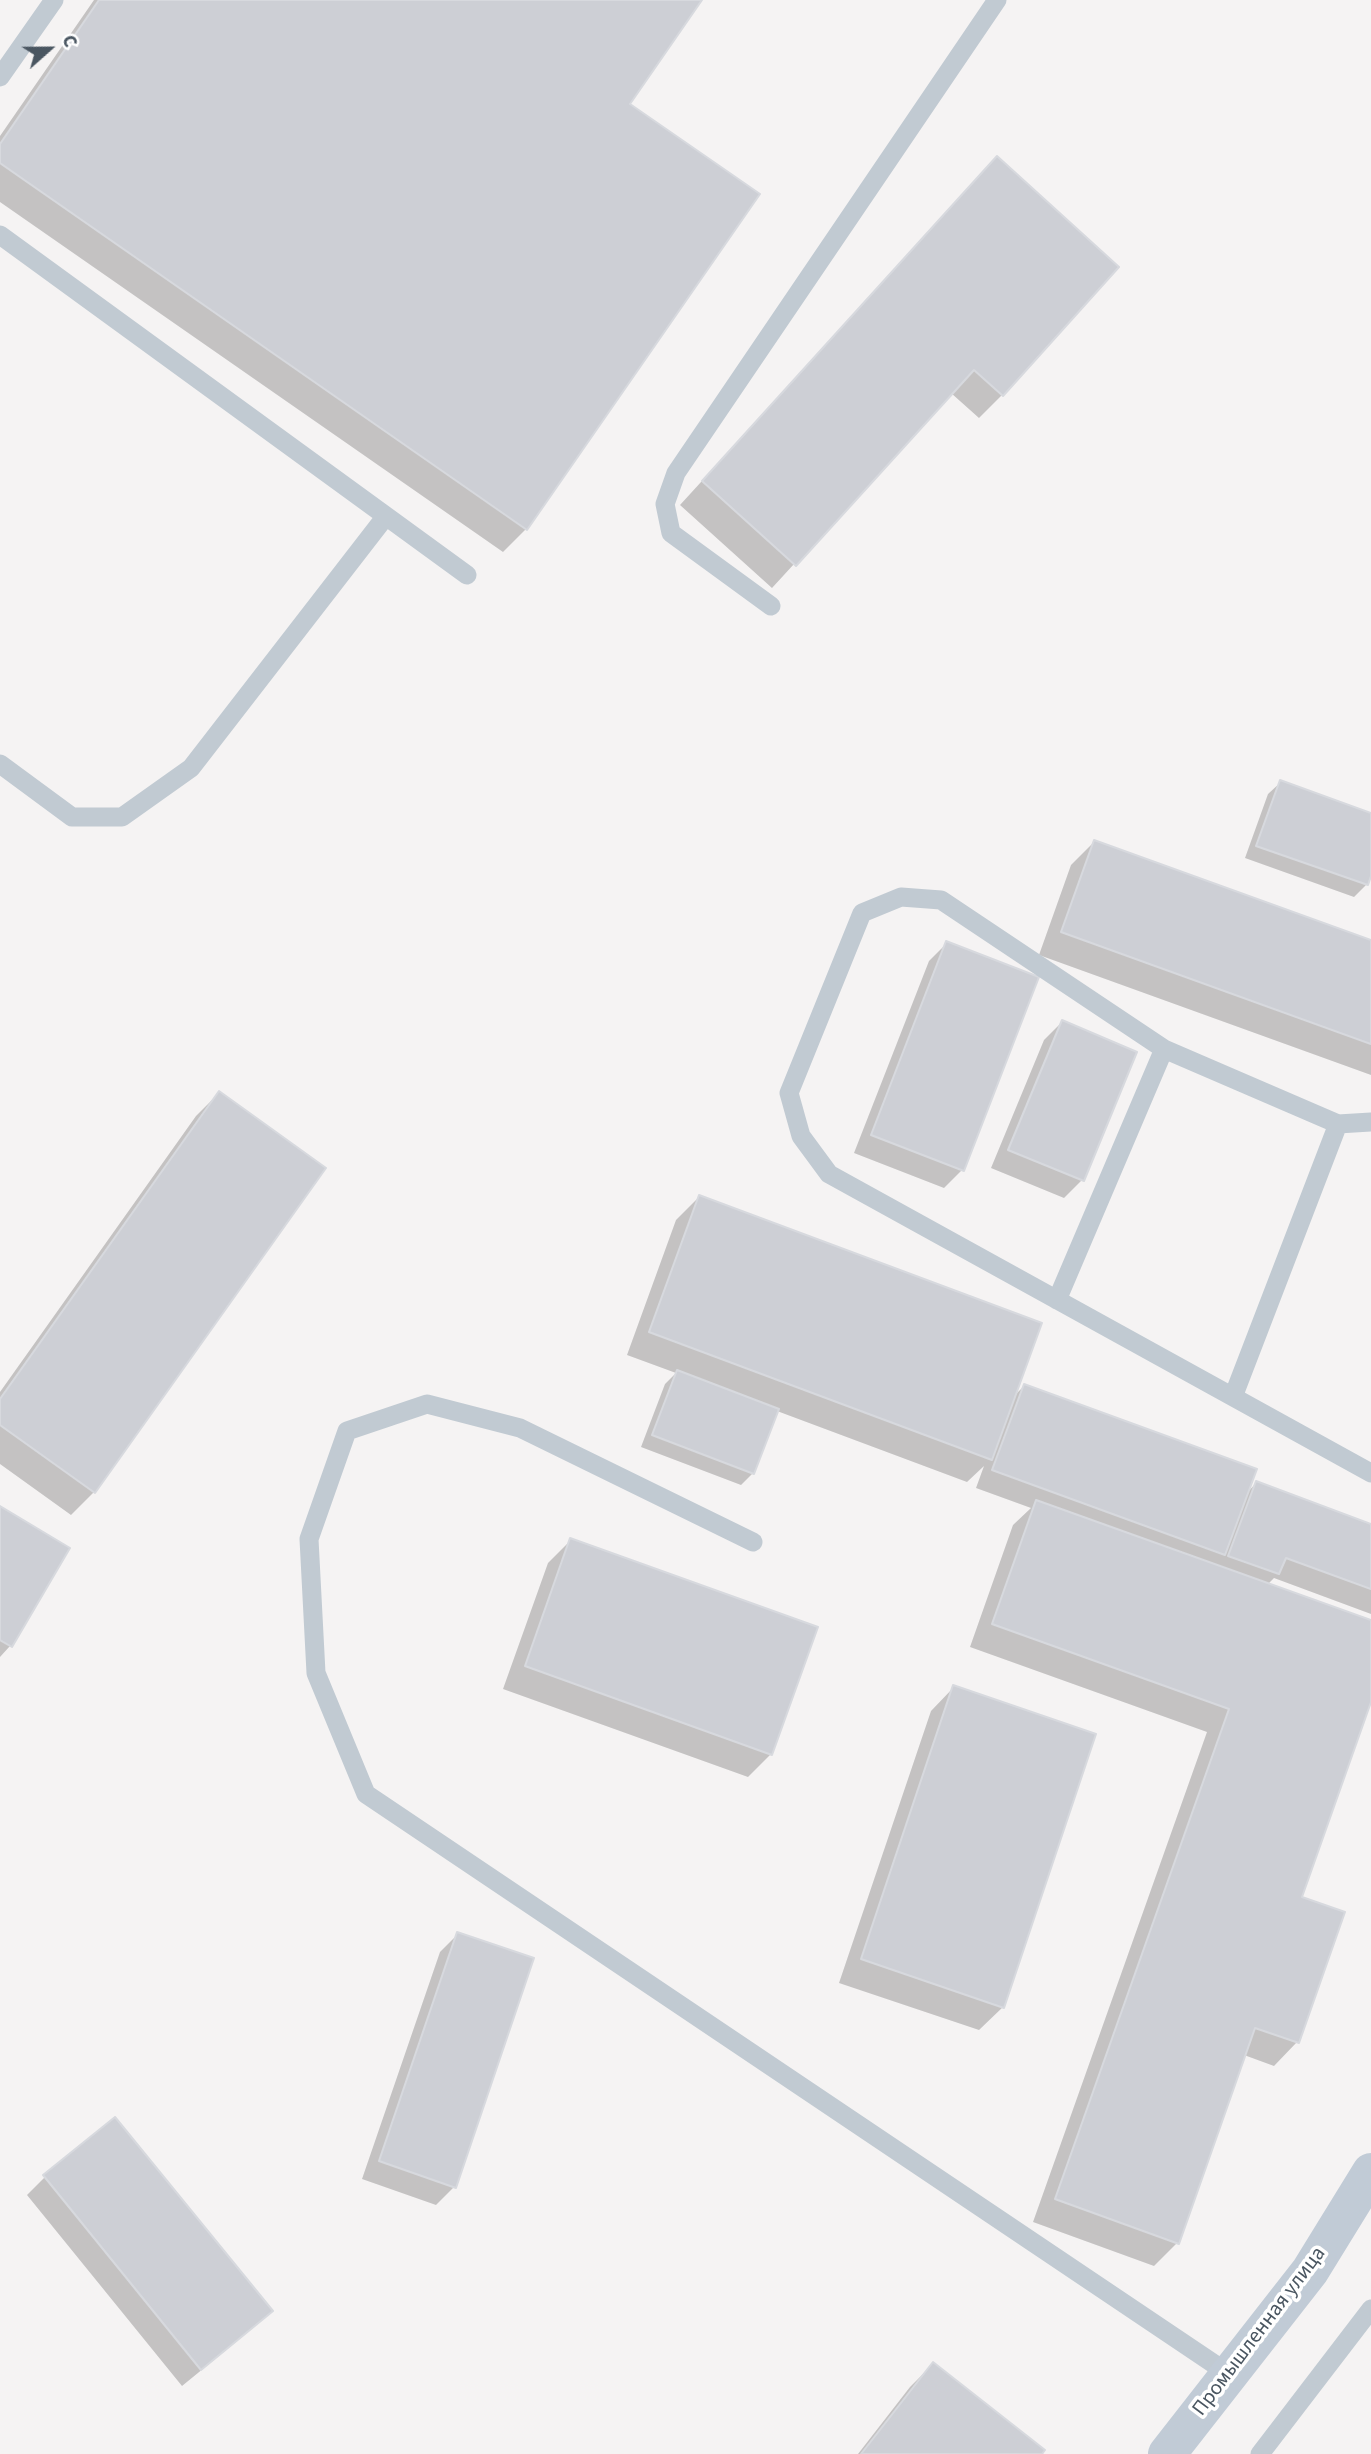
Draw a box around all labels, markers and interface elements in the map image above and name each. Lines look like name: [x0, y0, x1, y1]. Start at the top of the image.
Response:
north arrow: [14, 14, 84, 84]
text: С: [54, 31, 84, 51]
street label: Промышленная улица: [1188, 2242, 1332, 2422]

